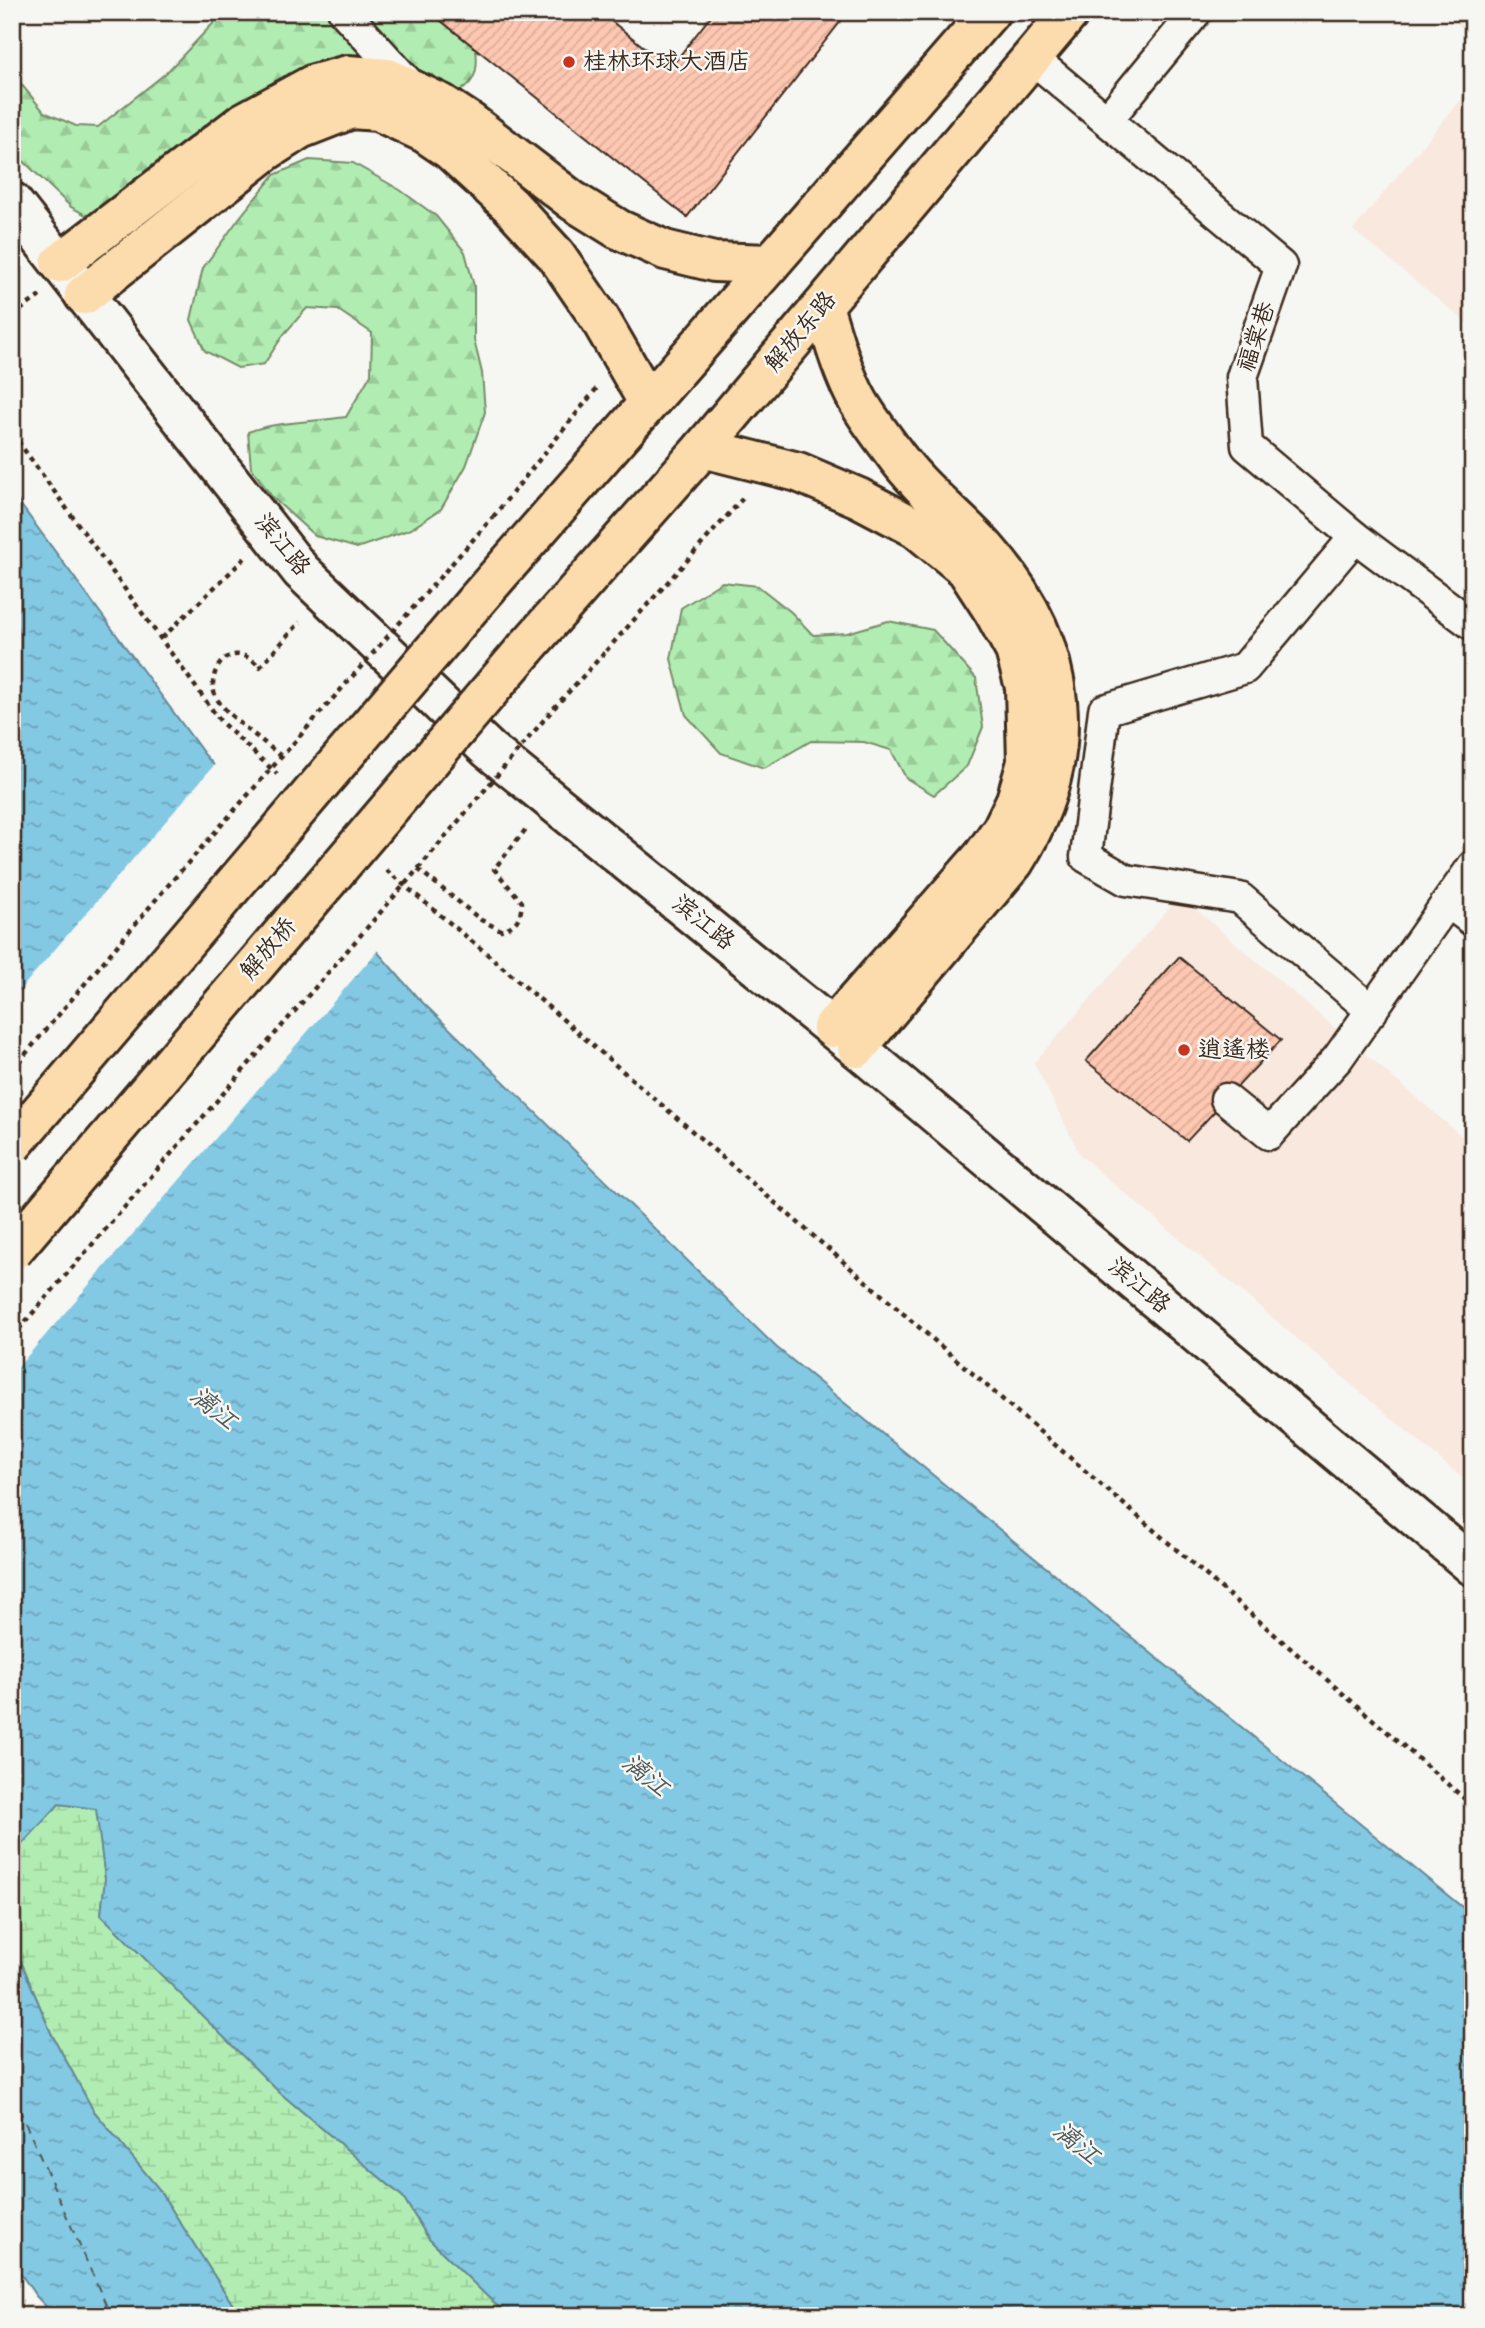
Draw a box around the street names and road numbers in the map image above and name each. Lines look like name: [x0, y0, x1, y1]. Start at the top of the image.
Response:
street label: 解放东路: [755, 283, 847, 381]
street label: 福棠巷: [1227, 297, 1287, 377]
street label: 滨江路: [244, 505, 320, 585]
street label: 滨江路: [663, 885, 743, 961]
street label: 解放桥: [231, 909, 307, 989]
street label: 滨江路: [1099, 1248, 1179, 1324]

